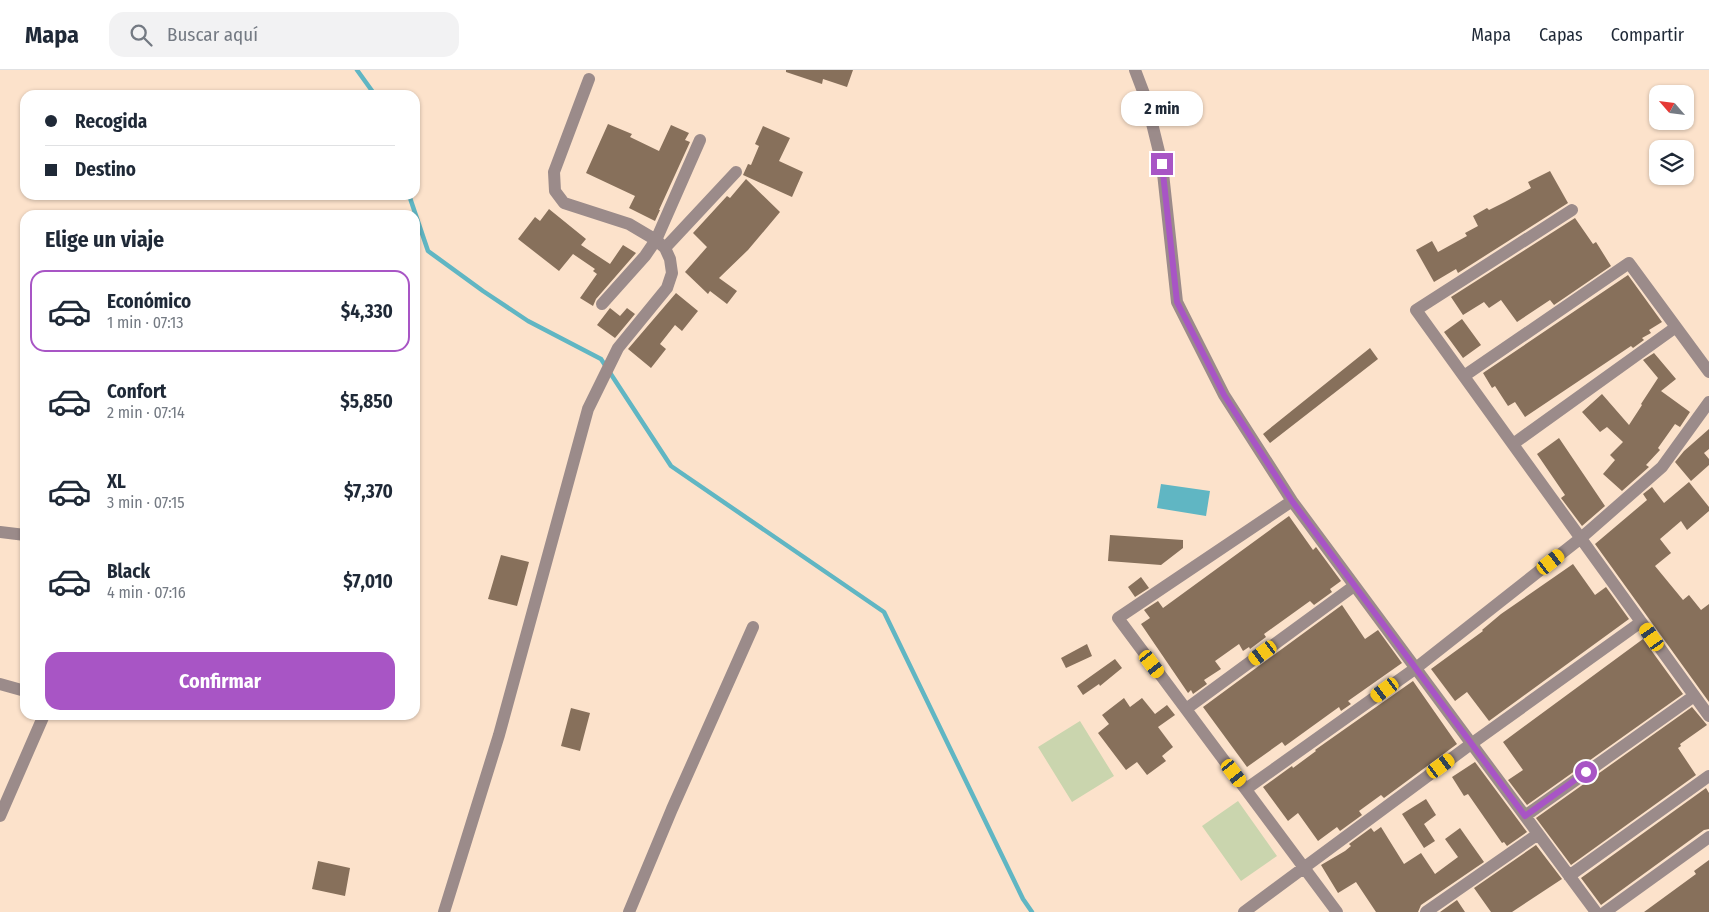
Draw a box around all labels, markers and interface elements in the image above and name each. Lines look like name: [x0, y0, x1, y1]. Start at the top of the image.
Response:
search box: [109, 12, 459, 57]
text: Mapa: [25, 21, 79, 49]
icon: search: [127, 21, 155, 49]
text: Buscar aquí: [167, 23, 258, 46]
text: Mapa: [1471, 24, 1511, 46]
text: Capas: [1539, 24, 1583, 46]
text: Compartir: [1611, 24, 1684, 46]
north arrow: [1649, 85, 1694, 130]
map controls: [1649, 85, 1694, 185]
callout: 2 min: [1121, 92, 1203, 126]
text: 2 min: [1144, 99, 1180, 118]
text: Recogida: [75, 110, 147, 133]
button: layers: [1649, 140, 1694, 185]
route end: [1151, 153, 1173, 175]
text: Destino: [75, 158, 136, 181]
text: Elige un viaje: [45, 226, 164, 253]
icon: car: [47, 289, 92, 334]
text: Económico: [107, 290, 191, 313]
text: $4,330: [341, 300, 393, 323]
text: 1 min · 07:13: [107, 313, 183, 332]
icon: car: [47, 379, 92, 424]
text: Confort: [107, 380, 167, 403]
text: $5,850: [340, 390, 393, 413]
text: 2 min · 07:14: [107, 403, 185, 422]
icon: car: [47, 469, 92, 514]
text: XL: [107, 470, 126, 493]
text: $7,370: [344, 480, 393, 503]
text: 3 min · 07:15: [107, 493, 185, 512]
car: [1534, 547, 1567, 577]
icon: car: [47, 559, 92, 604]
text: Black: [107, 560, 150, 583]
text: $7,010: [343, 570, 393, 593]
text: 4 min · 07:16: [107, 583, 186, 602]
car: [1637, 620, 1666, 654]
car: [1246, 638, 1279, 668]
car: [1136, 648, 1167, 680]
button: Confirmar: [45, 652, 395, 710]
car: [1368, 675, 1401, 705]
car: [1424, 751, 1457, 781]
car: [1218, 757, 1249, 789]
route start: [1575, 761, 1597, 783]

